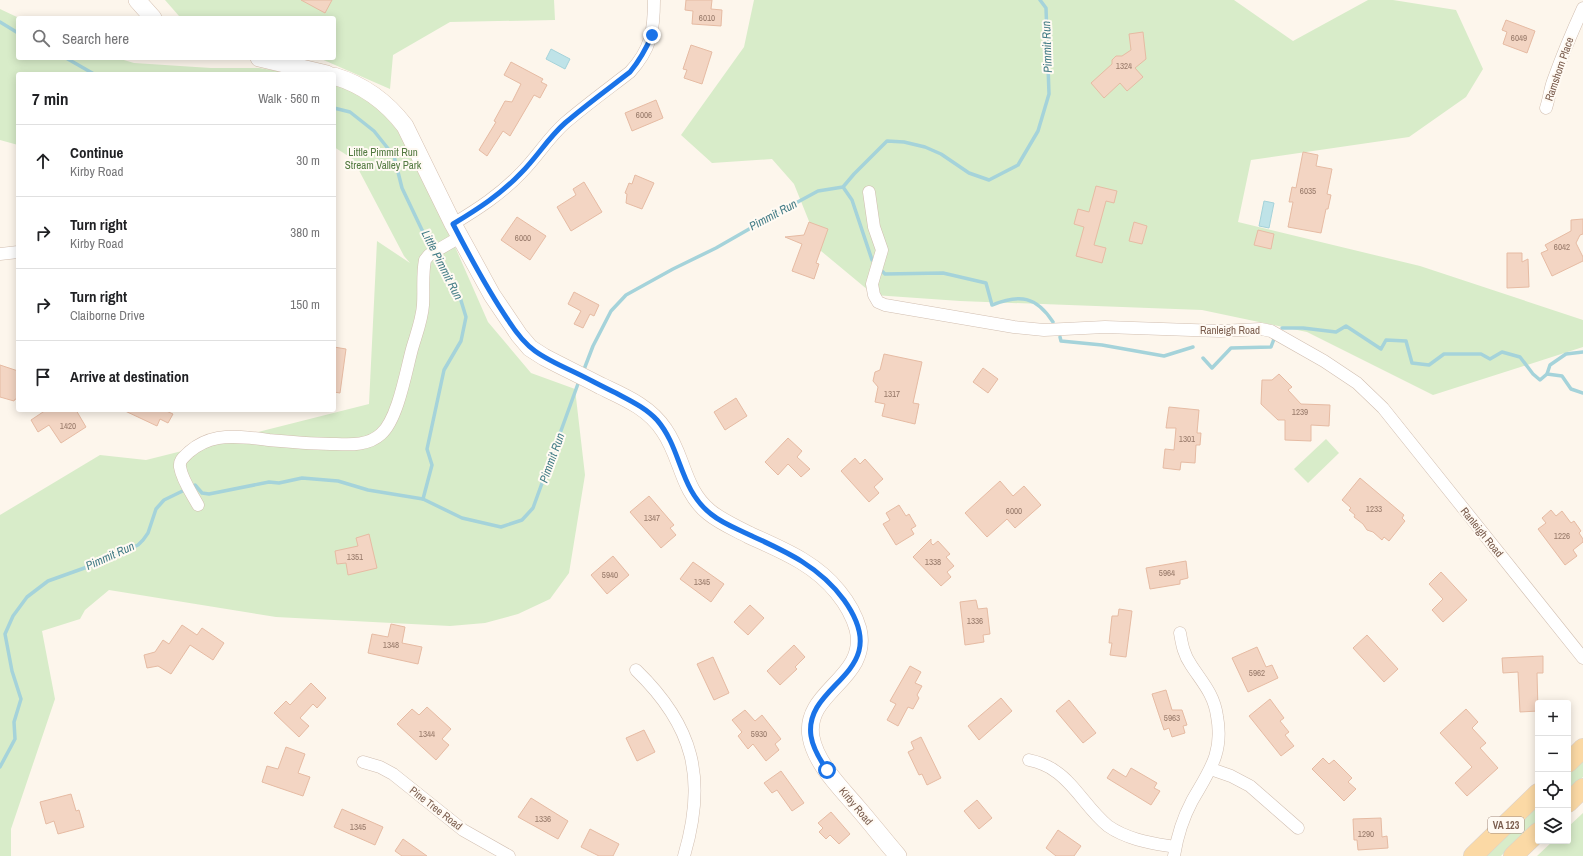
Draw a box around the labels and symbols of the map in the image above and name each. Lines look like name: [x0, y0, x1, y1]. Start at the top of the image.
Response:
house number: 6010: [699, 12, 715, 24]
water label: Pimmit Run: [1038, 21, 1056, 73]
route end: [643, 26, 661, 44]
house number: 6049: [1511, 32, 1527, 44]
street label: Ramshorn Place: [1542, 35, 1576, 103]
house number: 1324: [1116, 60, 1132, 72]
house number: 6006: [636, 109, 652, 121]
park label: Little Pimmit Run Stream Valley Park: [345, 145, 422, 172]
house number: 6035: [1300, 185, 1316, 197]
water label: Pimmit Run: [746, 196, 800, 234]
water label: Little Pimmit Run: [418, 227, 466, 303]
house number: 6000: [515, 232, 531, 244]
house number: 6042: [1554, 241, 1570, 253]
street label: Ranleigh Road: [1200, 323, 1260, 337]
house number: 1317: [884, 388, 900, 400]
house number: 1239: [1292, 406, 1308, 418]
house number: 1420: [60, 420, 76, 432]
water label: Pimmit Run: [536, 431, 568, 485]
house number: 1301: [1179, 433, 1195, 445]
house number: 1233: [1366, 503, 1382, 515]
street label: Ranleigh Road: [1458, 504, 1506, 560]
house number: 6000: [1006, 505, 1022, 517]
house number: 1347: [644, 512, 660, 524]
house number: 1226: [1554, 530, 1570, 542]
water label: Pimmit Run: [83, 538, 137, 574]
house number: 1351: [347, 551, 363, 563]
house number: 1338: [925, 556, 941, 568]
house number: 5964: [1159, 567, 1175, 579]
house number: 5940: [602, 569, 618, 581]
house number: 1345: [694, 576, 710, 588]
house number: 1336: [967, 615, 983, 627]
house number: 1348: [383, 639, 399, 651]
house number: 5962: [1249, 667, 1265, 679]
house number: 5963: [1164, 712, 1180, 724]
house number: 1344: [419, 728, 435, 740]
house number: 5930: [751, 728, 767, 740]
route start: [818, 761, 836, 779]
street label: Pine Tree Road: [407, 783, 465, 833]
street label: Kirby Road: [836, 784, 876, 828]
house number: 1336: [535, 813, 551, 825]
road number: VA 123: [1488, 817, 1524, 833]
house number: 1345: [350, 821, 366, 833]
house number: 1290: [1358, 828, 1374, 840]

